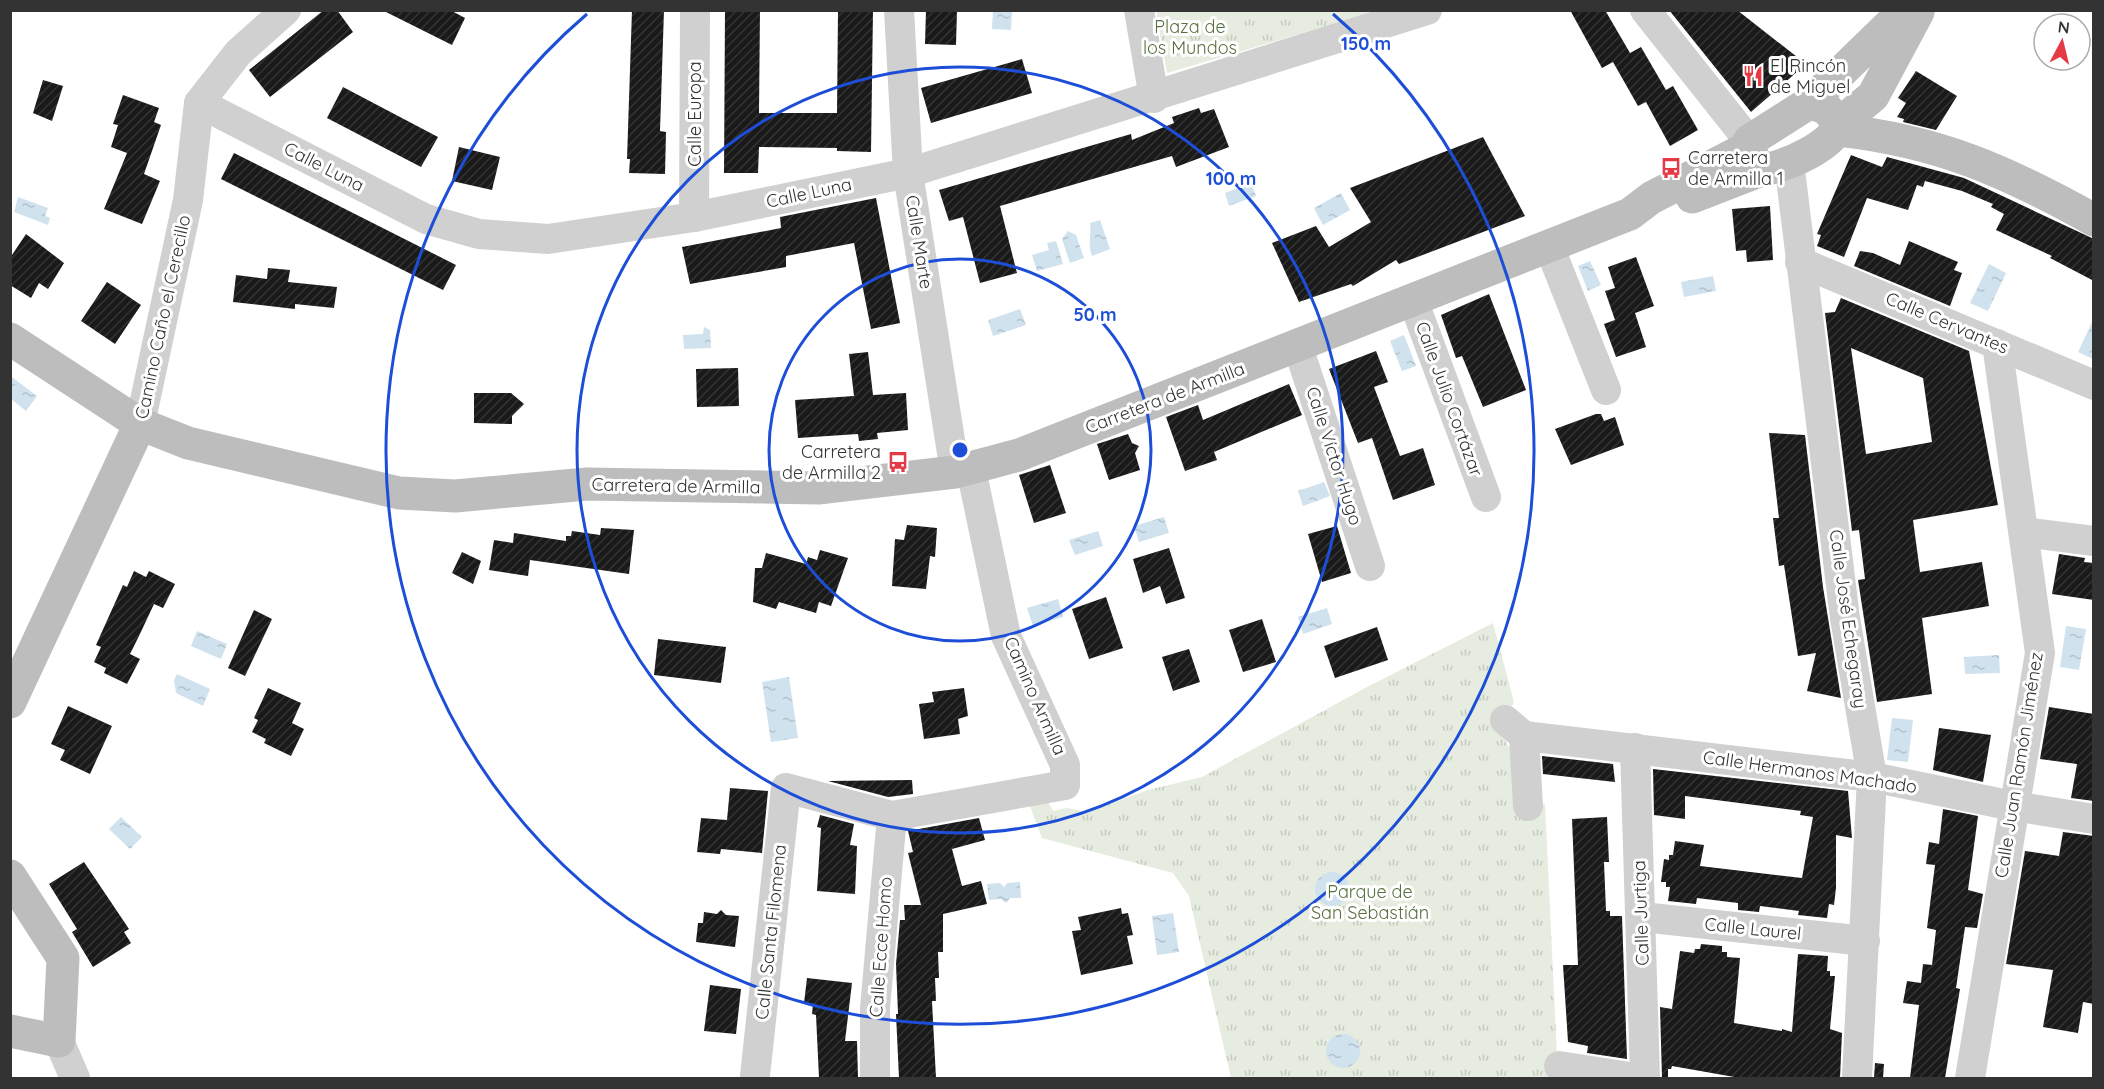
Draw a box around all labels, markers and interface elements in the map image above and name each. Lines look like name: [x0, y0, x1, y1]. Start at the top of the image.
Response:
north arrow: [2032, 12, 2092, 72]
park label: Plaza de los Mundos: [1143, 15, 1237, 59]
text: N: [2057, 16, 2071, 38]
text: 150 m: [1341, 32, 1391, 55]
place label: El Rincón de Miguel: [1770, 54, 1850, 98]
street label: Calle Europa: [683, 61, 706, 167]
restaurant icon: El Rincón de Miguel: [1741, 64, 1765, 88]
street label: Calle Luna: [280, 137, 368, 197]
place label: Carretera de Armilla 1: [1688, 146, 1784, 190]
bus stop icon: Carretera de Armilla 1: [1659, 156, 1683, 180]
text: 100 m: [1206, 167, 1256, 190]
street label: Calle Luna: [764, 172, 854, 213]
street label: Calle Marte: [901, 193, 938, 291]
street label: Camino Caño el Cerecillo: [130, 213, 195, 421]
street label: Calle Cervantes: [1882, 286, 2012, 359]
text: 50 m: [1073, 303, 1117, 326]
street label: Calle Julio Cortázar: [1411, 318, 1488, 480]
street label: Carretera de Armilla: [1082, 357, 1248, 439]
street label: Calle Víctor Hugo: [1301, 384, 1368, 528]
place label: Carretera de Armilla 2: [782, 440, 881, 484]
centre of rings: [950, 440, 970, 460]
bus stop icon: Carretera de Armilla 2: [886, 450, 910, 474]
street label: Carretera de Armilla: [591, 473, 761, 498]
street label: Calle José Echegaray: [1825, 528, 1872, 710]
street label: Camino Armilla: [999, 633, 1072, 759]
street label: Calle Juan Ramón Jiménez: [1989, 650, 2048, 879]
street label: Calle Hermanos Machado: [1702, 745, 1919, 798]
street label: Calle Santa Filomena: [750, 843, 791, 1021]
street label: Calle Jurtiga: [1627, 860, 1654, 966]
street label: Calle Ecce Homo: [864, 876, 897, 1018]
park label: Parque de San Sebastián: [1311, 880, 1429, 924]
street label: Calle Laurel: [1703, 912, 1803, 945]

